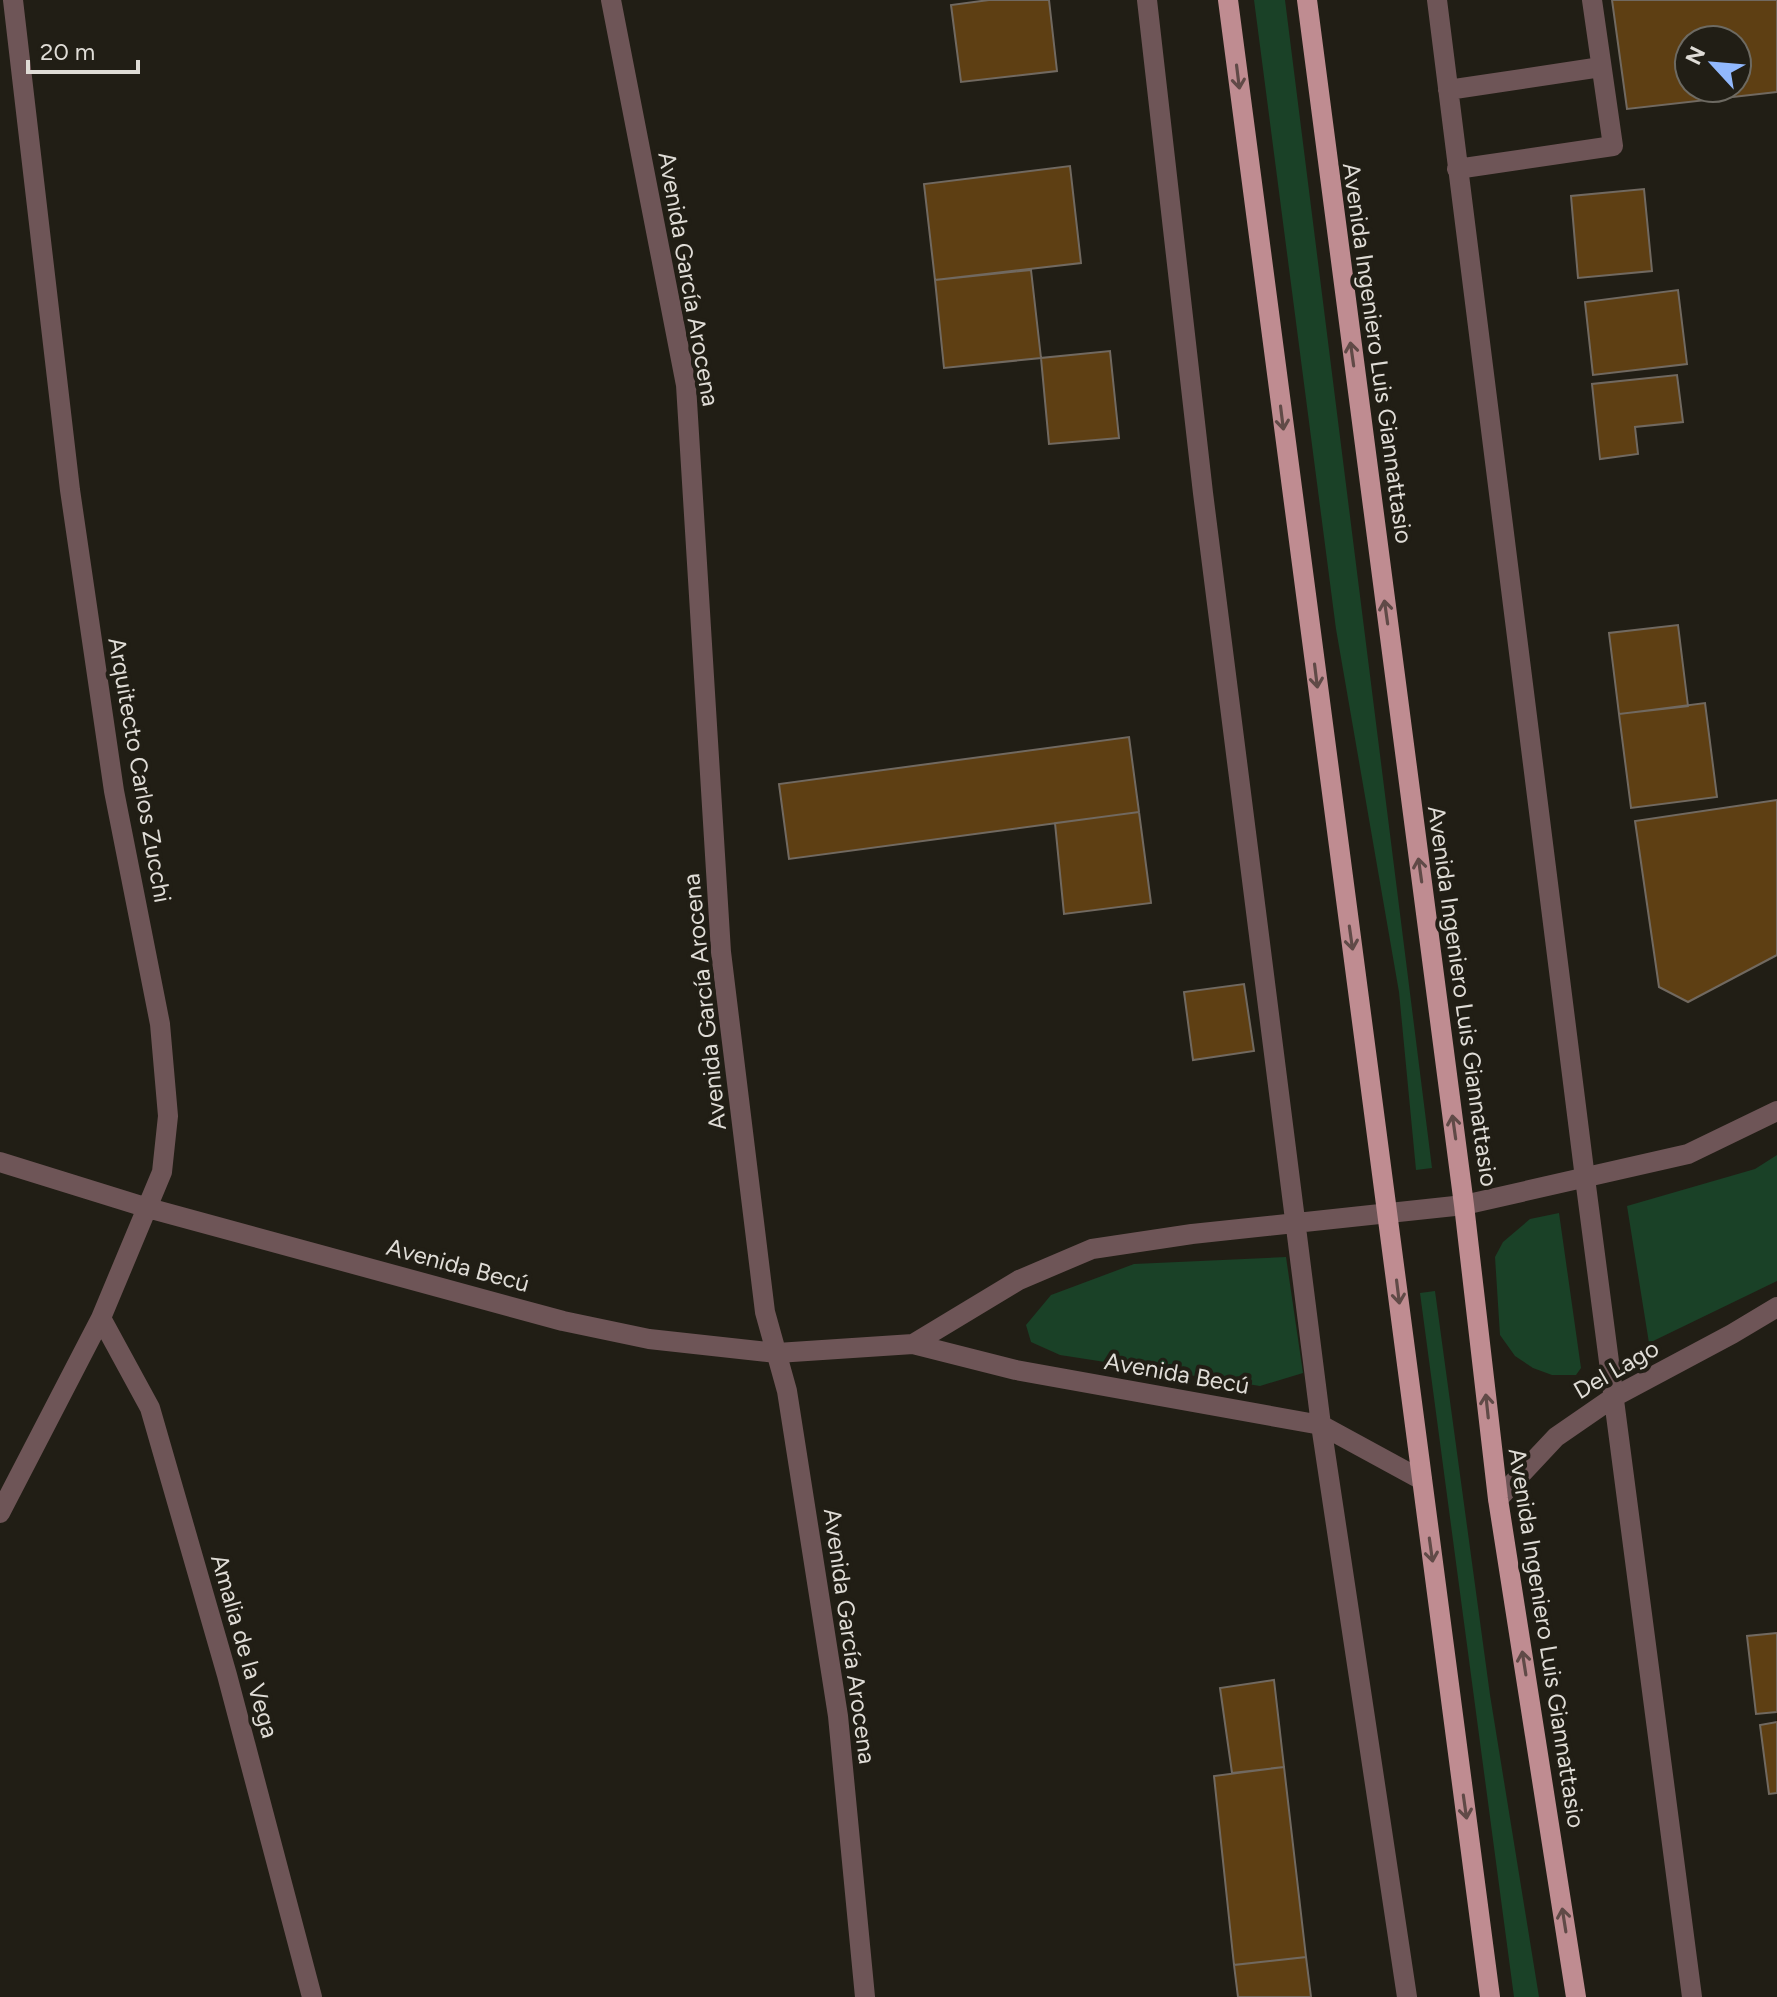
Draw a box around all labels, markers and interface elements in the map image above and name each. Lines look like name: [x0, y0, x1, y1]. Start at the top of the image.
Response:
scale bar: [28, 24, 138, 74]
north arrow: [1673, 24, 1753, 104]
text: 20 m: [40, 37, 95, 66]
text: N: [1680, 42, 1711, 69]
one-way arrow: [1231, 64, 1246, 89]
street label: Avenida García Arocena: [652, 150, 726, 408]
street label: Avenida Ingeniero Luis Giannattasio: [1337, 161, 1419, 545]
one-way arrow: [1344, 342, 1359, 367]
one-way arrow: [1275, 405, 1290, 431]
one-way arrow: [1378, 600, 1393, 625]
street label: Arquitecto Carlos Zucchi: [102, 635, 178, 905]
one-way arrow: [1309, 663, 1324, 688]
street label: Avenida Ingeniero Luis Giannattasio: [1422, 804, 1504, 1188]
one-way arrow: [1412, 857, 1427, 883]
street label: Avenida García Arocena: [676, 872, 732, 1132]
one-way arrow: [1344, 925, 1359, 950]
one-way arrow: [1446, 1115, 1461, 1141]
street label: Avenida Becú: [383, 1232, 533, 1298]
one-way arrow: [1391, 1279, 1406, 1304]
street label: Del Lago: [1568, 1333, 1664, 1405]
street label: Avenida Becú: [1102, 1346, 1252, 1400]
one-way arrow: [1480, 1393, 1495, 1420]
street label: Avenida Ingeniero Luis Giannattasio: [1503, 1446, 1591, 1830]
street label: Avenida García Arocena: [818, 1506, 882, 1766]
one-way arrow: [1424, 1536, 1439, 1562]
street label: Amalia de la Vega: [205, 1551, 285, 1741]
one-way arrow: [1515, 1651, 1530, 1676]
one-way arrow: [1458, 1794, 1473, 1819]
one-way arrow: [1556, 1908, 1571, 1933]

